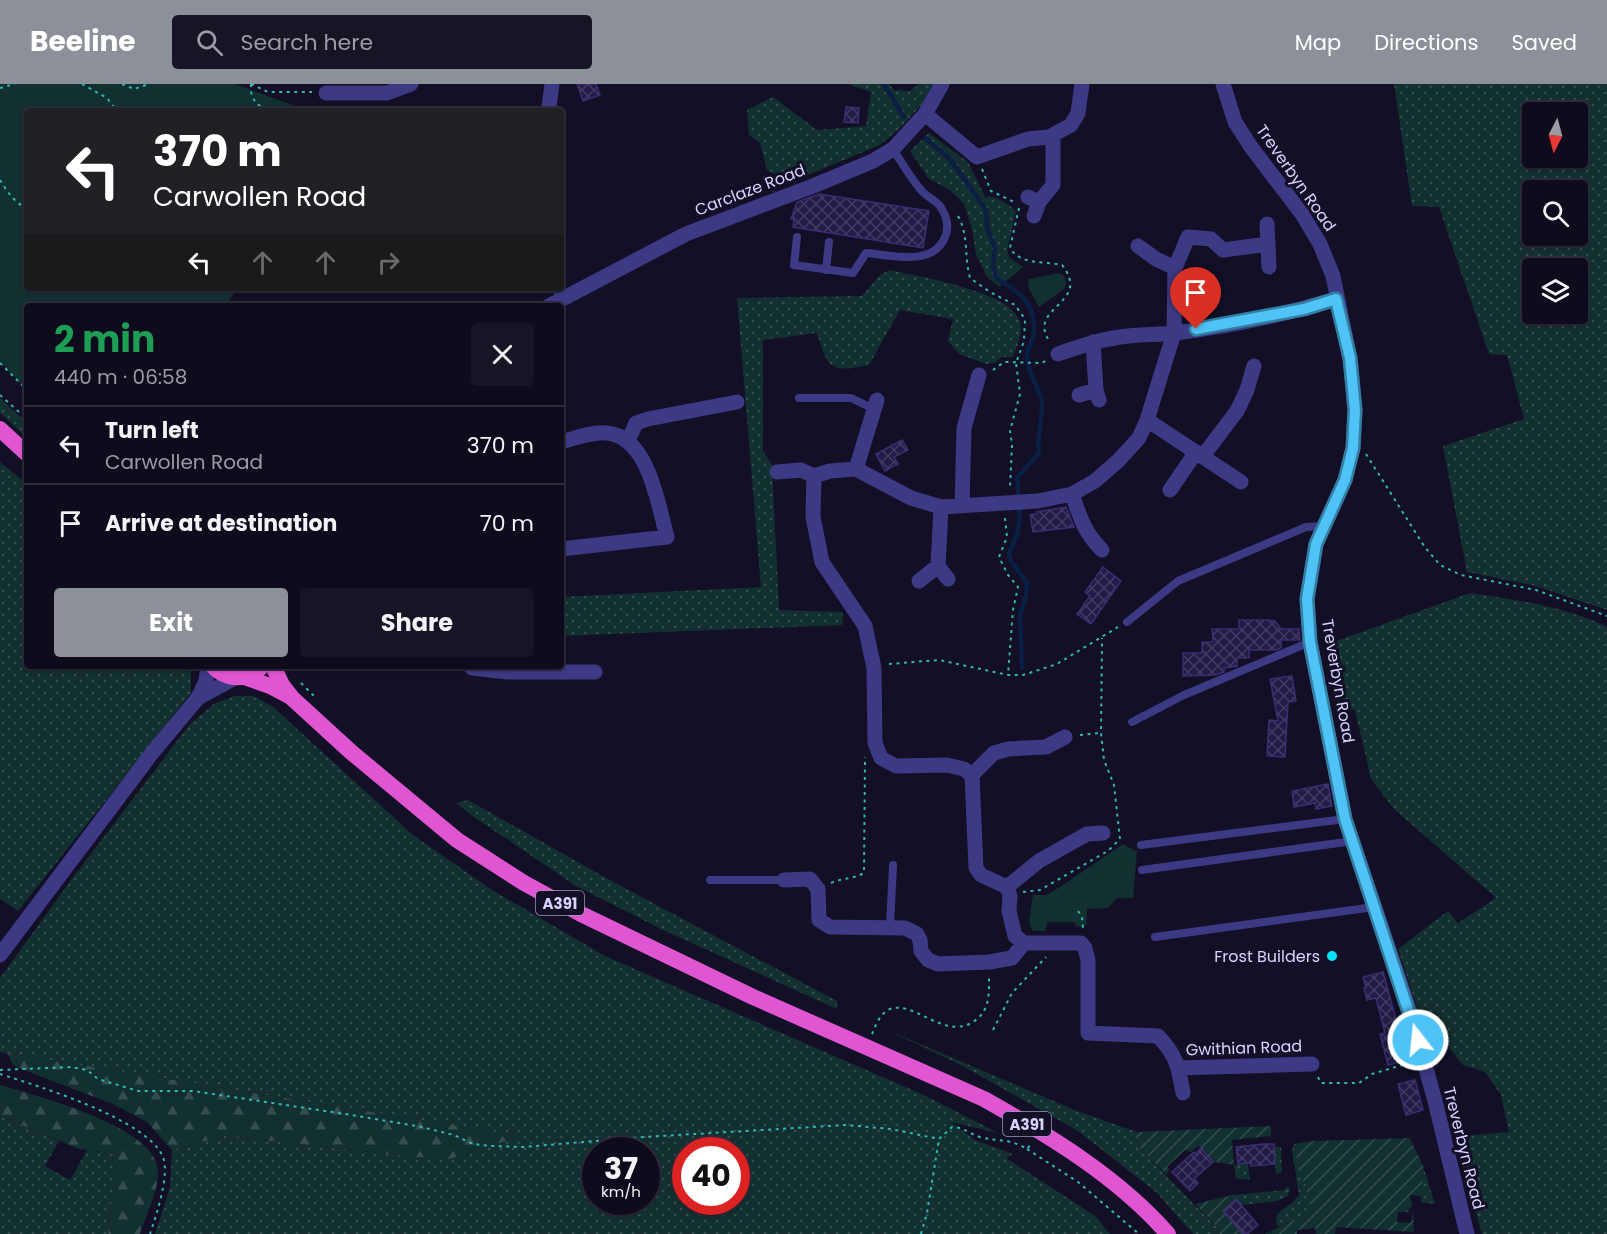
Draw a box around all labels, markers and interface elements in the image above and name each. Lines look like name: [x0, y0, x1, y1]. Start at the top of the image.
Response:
search box: [172, 15, 592, 69]
text: Beeline: [30, 22, 136, 61]
icon: search: [193, 26, 226, 59]
text: Search here: [241, 27, 373, 58]
text: Map: [1295, 28, 1341, 57]
text: Directions: [1374, 28, 1478, 57]
text: Saved: [1511, 28, 1577, 57]
north arrow: [1522, 102, 1588, 168]
map controls: [1522, 102, 1588, 324]
street label: Treverbyn Road: [1251, 120, 1341, 236]
text: 370 m: [153, 122, 282, 181]
icon: left: [54, 132, 132, 210]
street label: Carclaze Road: [691, 158, 809, 222]
text: Carwollen Road: [153, 178, 366, 215]
button: search: [1522, 180, 1588, 246]
icon: left: [183, 246, 216, 279]
icon: ahead: [246, 246, 279, 279]
icon: ahead: [309, 246, 342, 279]
icon: right: [372, 246, 405, 279]
button: layers: [1522, 258, 1588, 324]
pin: [1170, 267, 1221, 329]
icon: arrive: [1179, 276, 1212, 309]
text: 2 min: [54, 314, 155, 365]
button: close: [471, 323, 534, 386]
text: 440 m · 06:58: [54, 363, 187, 391]
text: Turn left: [105, 415, 199, 446]
icon: left: [54, 429, 87, 462]
text: 370 m: [467, 430, 534, 461]
text: Carwollen Road: [105, 448, 263, 476]
icon: arrive: [54, 507, 87, 540]
text: Arrive at destination: [105, 508, 337, 539]
text: 70 m: [480, 508, 534, 539]
button: Exit: [54, 588, 288, 657]
button: Share: [300, 588, 534, 657]
street label: Treverbyn Road: [1316, 617, 1360, 745]
road number: A391: [536, 891, 584, 915]
place label: Frost Builders: [1214, 945, 1320, 968]
marker: Frost Builders: [1325, 949, 1339, 963]
position arrow: [1386, 1008, 1450, 1072]
street label: Gwithian Road: [1185, 1034, 1303, 1062]
street label: Treverbyn Road: [1438, 1084, 1490, 1212]
road number: A391: [1003, 1112, 1051, 1136]
speed limit sign: 40: [672, 1137, 750, 1215]
text: 37: [604, 1147, 638, 1190]
text: km/h: [601, 1181, 641, 1202]

